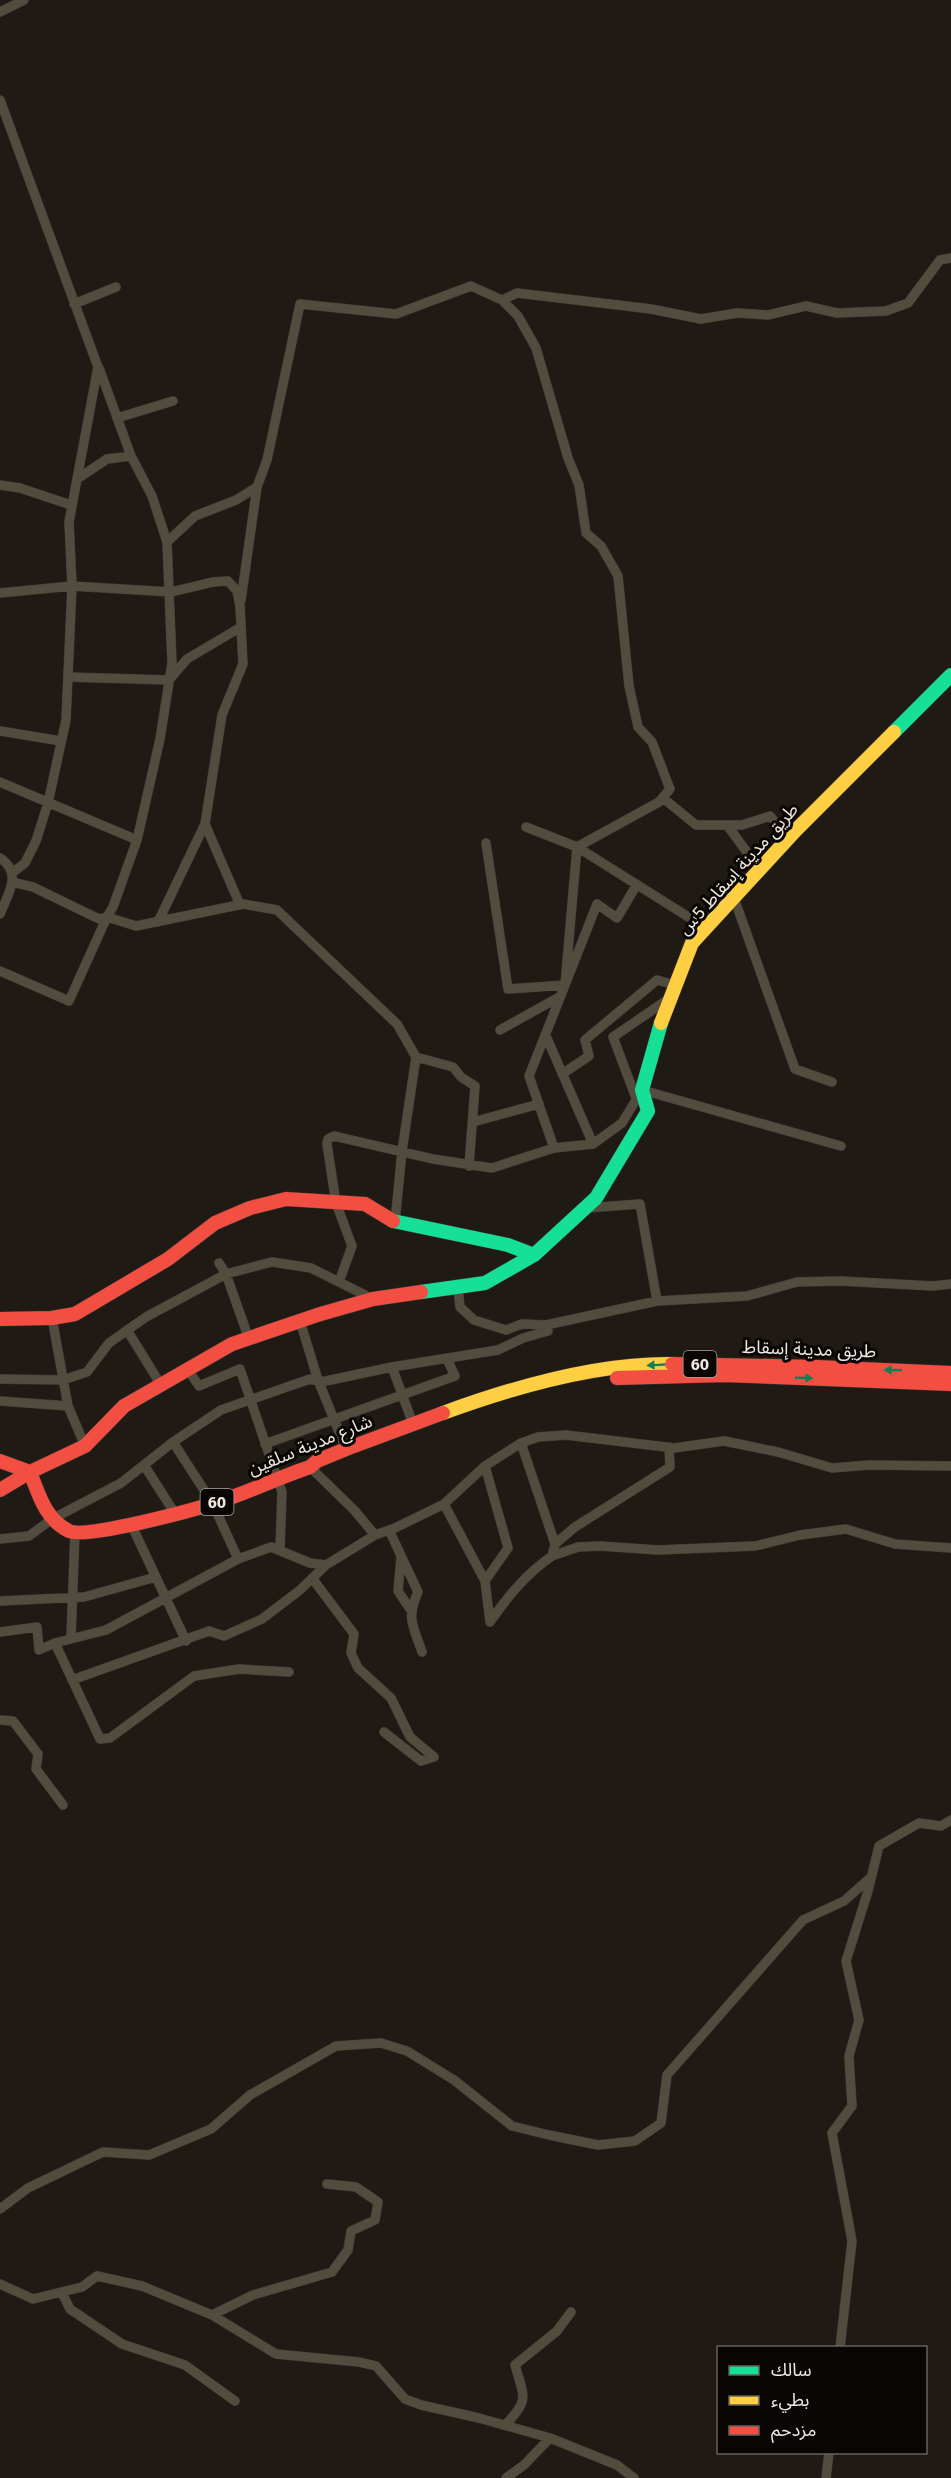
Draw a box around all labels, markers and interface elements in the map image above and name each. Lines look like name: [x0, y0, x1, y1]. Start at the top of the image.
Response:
street label: طريق مدينة إسقاط 5س: [673, 799, 804, 940]
street label: طريق مدينة إسقاط: [741, 1336, 876, 1363]
road number: 60: [684, 1351, 716, 1377]
one-way arrow: [646, 1360, 665, 1369]
one-way arrow: [883, 1366, 902, 1375]
one-way arrow: [795, 1374, 814, 1383]
street label: شارع مدينة سلقين: [245, 1410, 377, 1483]
road number: 60: [200, 1489, 234, 1515]
legend: [717, 2346, 927, 2454]
text: سالك: [771, 2359, 812, 2381]
text: بطيء: [771, 2389, 809, 2413]
text: مزدحم: [771, 2419, 816, 2443]

